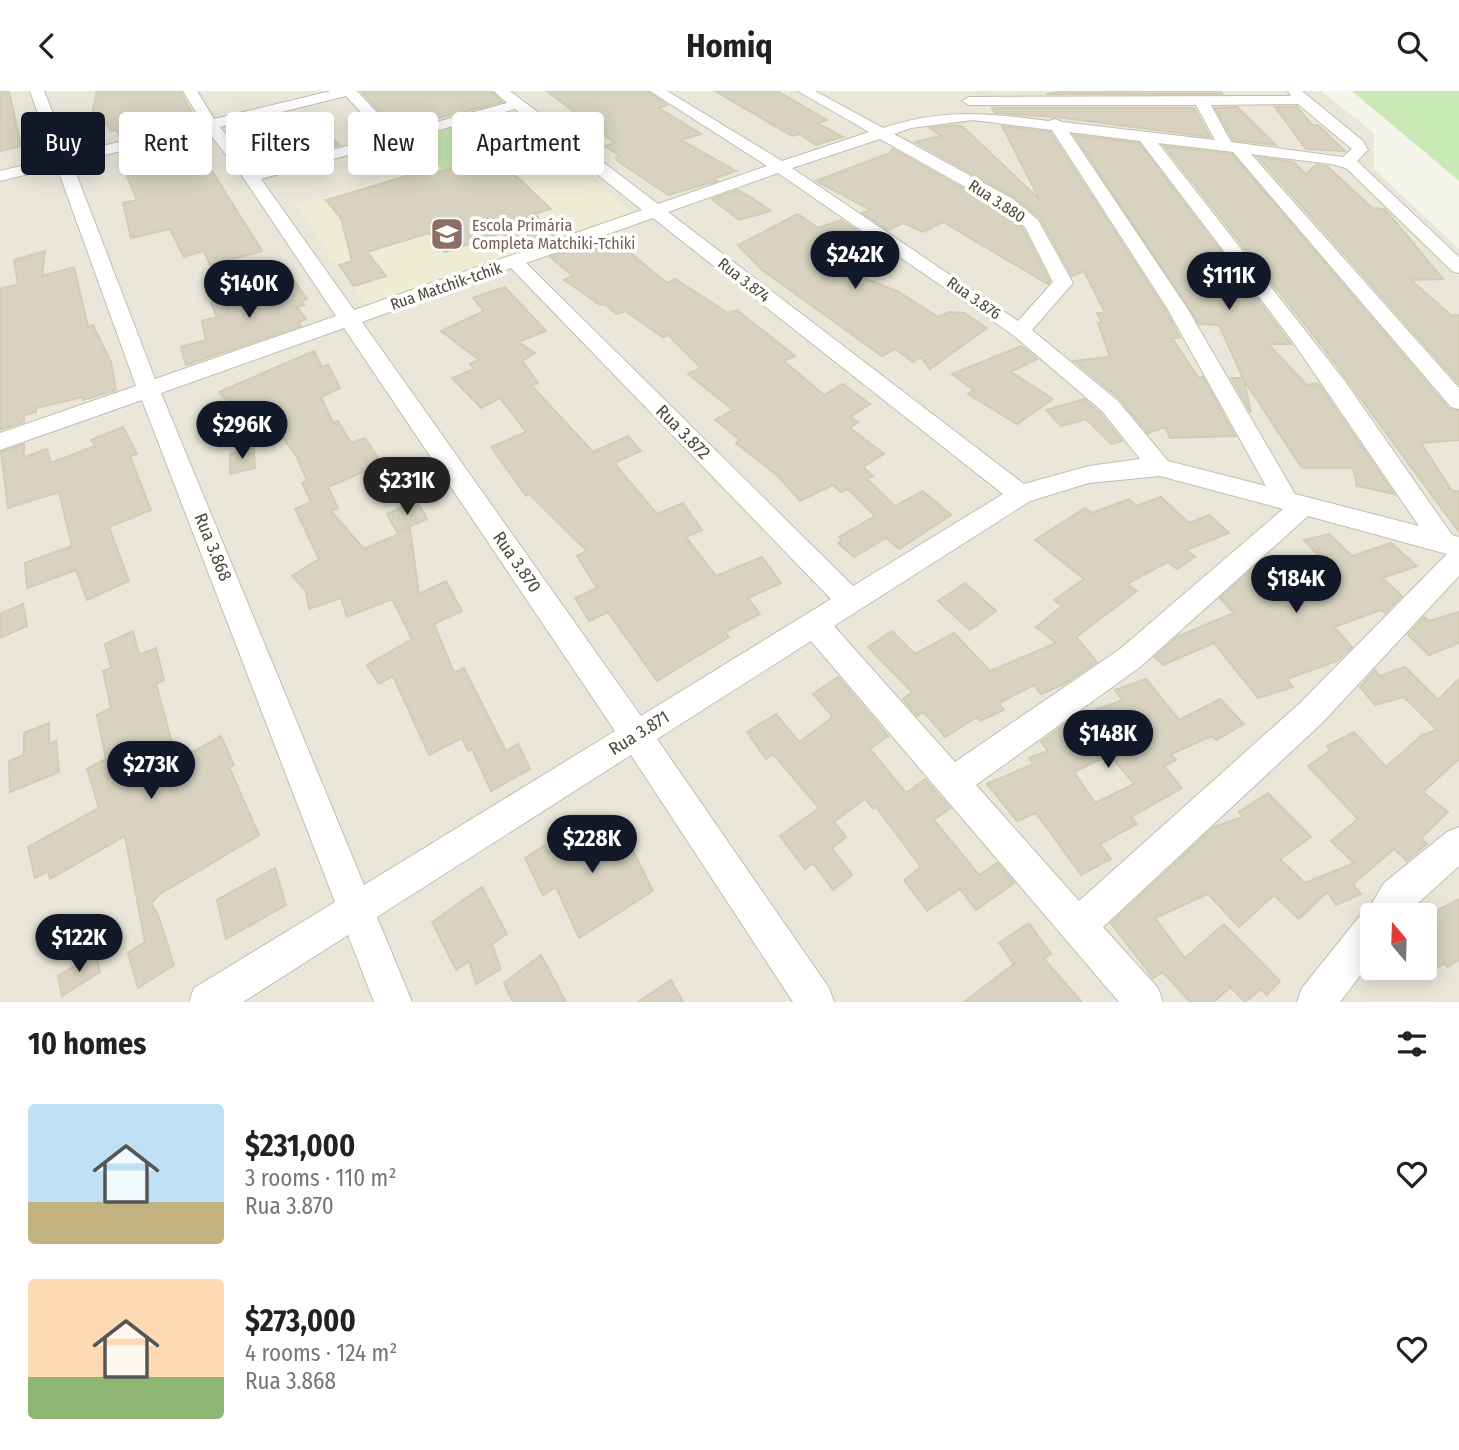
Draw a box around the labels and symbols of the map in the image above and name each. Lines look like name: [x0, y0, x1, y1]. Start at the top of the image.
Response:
street label: Rua 3.880: [965, 176, 1029, 226]
school or university icon: Escola Primária Completa Matchiki-Tchiki: [428, 215, 466, 253]
place label: Escola Primária Completa Matchiki-Tchiki: [472, 216, 635, 253]
pin: $242K: [806, 231, 904, 291]
pin: $111K: [1180, 253, 1278, 312]
street label: Rua 3.874: [714, 254, 774, 306]
street label: Rua Matchik-tchik: [388, 258, 505, 314]
pin: $140K: [200, 261, 298, 320]
street label: Rua 3.876: [944, 273, 1005, 323]
street label: Rua 3.872: [651, 400, 715, 464]
pin: $296K: [193, 401, 291, 461]
pin: $231K: [358, 457, 456, 517]
street label: Rua 3.868: [189, 510, 237, 584]
street label: Rua 3.870: [488, 527, 546, 597]
pin: $184K: [1247, 555, 1345, 615]
street label: Rua 3.871: [605, 706, 673, 760]
pin: $148K: [1059, 711, 1157, 770]
pin: $273K: [102, 741, 200, 801]
pin: $228K: [543, 815, 641, 875]
north arrow: [1360, 903, 1437, 980]
pin: $122K: [30, 915, 128, 974]

